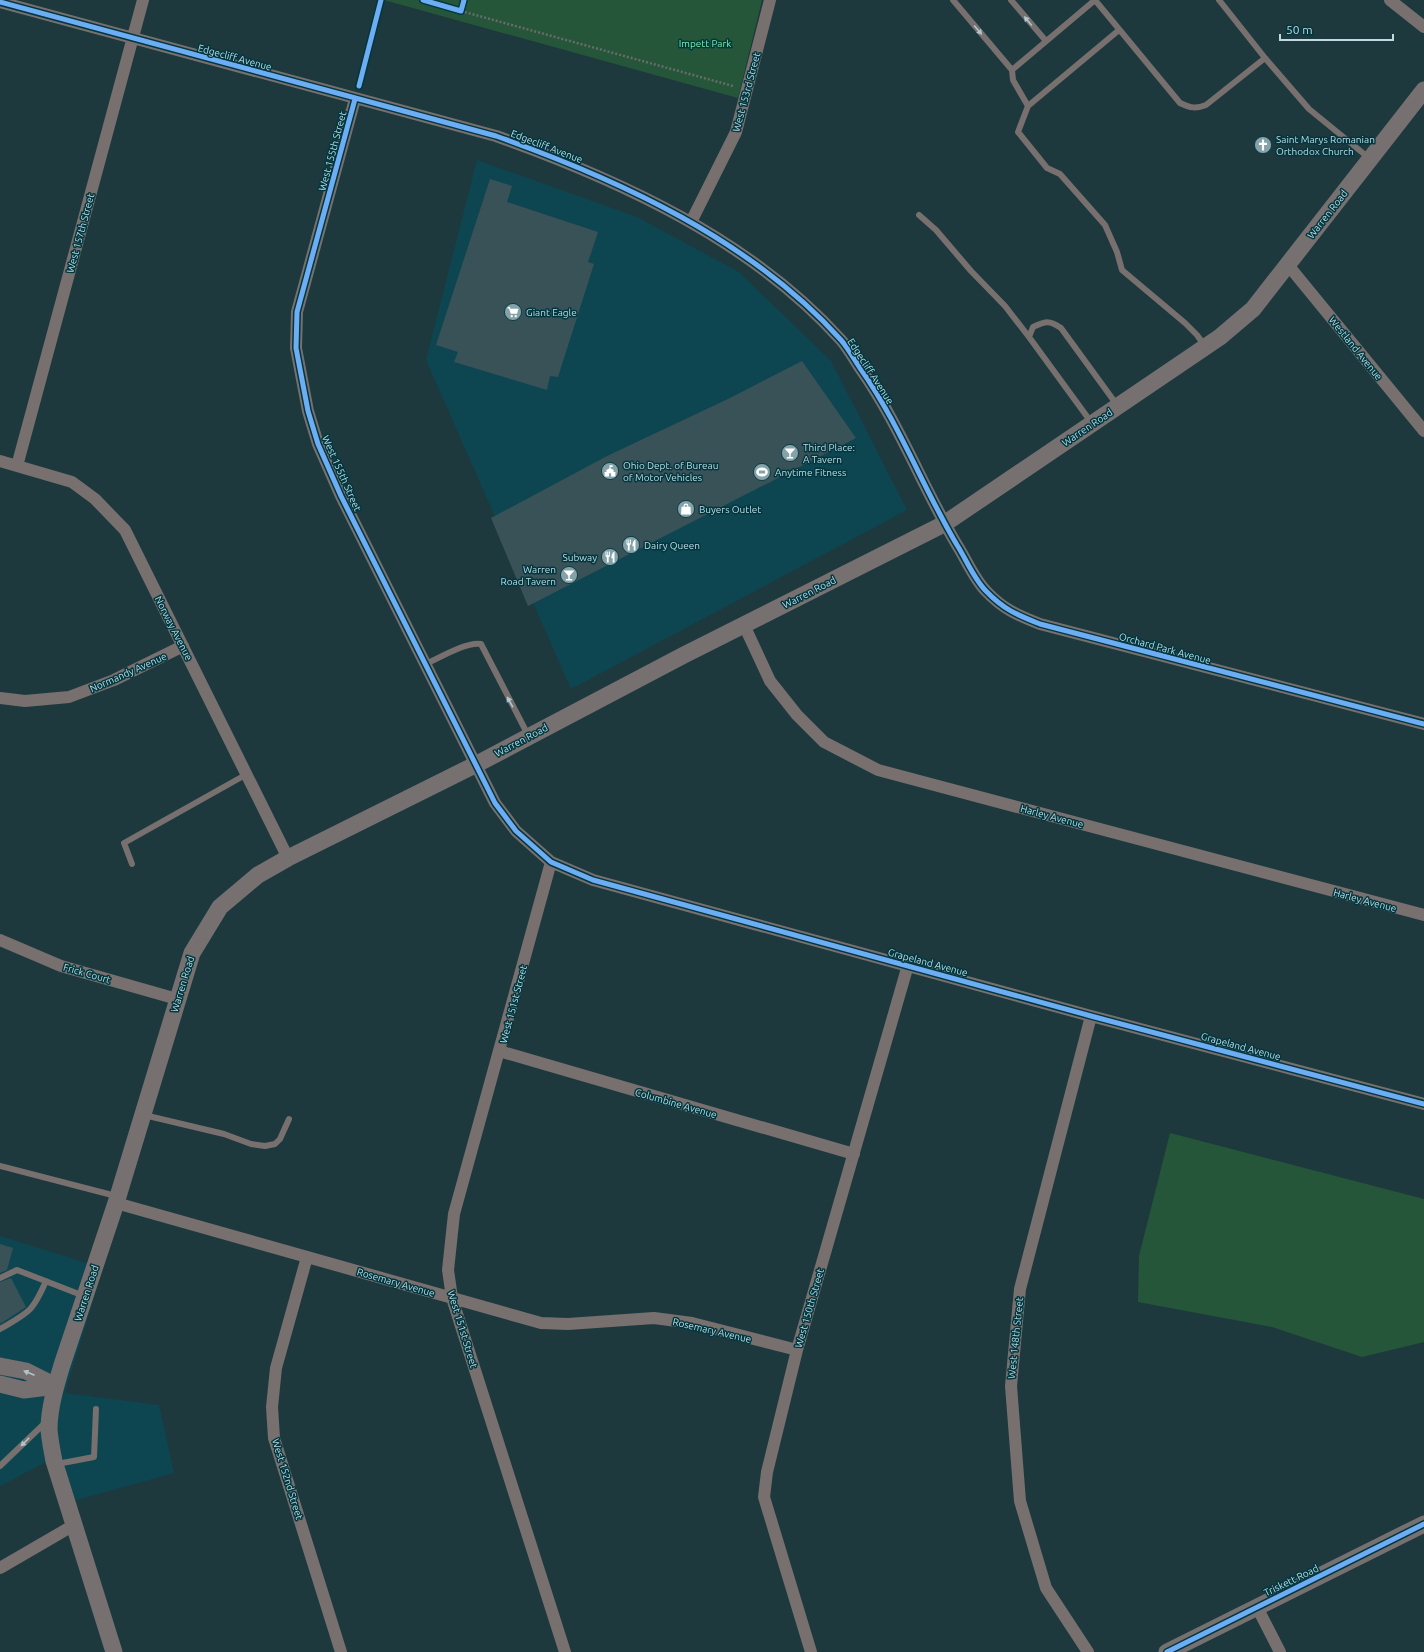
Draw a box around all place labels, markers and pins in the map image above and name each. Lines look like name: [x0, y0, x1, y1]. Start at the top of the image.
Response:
place label: Saint Marys Romanian Orthodox Church: [1276, 134, 1375, 157]
church icon: Saint Marys Romanian Orthodox Church: [1253, 135, 1273, 155]
supermarket icon: Giant Eagle: [503, 302, 523, 322]
place label: Giant Eagle: [526, 307, 577, 318]
place label: Third Place: A Tavern: [803, 442, 855, 465]
bar icon: Third Place: A Tavern: [780, 443, 800, 463]
place label: Ohio Dept. of Bureau of Motor Vehicles: [623, 460, 718, 483]
public building icon: Ohio Dept. of Bureau of Motor Vehicles: [600, 461, 620, 481]
sports icon: Anytime Fitness: [752, 462, 772, 482]
place label: Anytime Fitness: [775, 467, 846, 478]
shop icon: Buyers Outlet: [676, 499, 696, 519]
place label: Buyers Outlet: [699, 504, 761, 515]
restaurant icon: Dairy Queen: [621, 535, 641, 555]
place label: Dairy Queen: [644, 540, 700, 551]
restaurant icon: Subway: [600, 547, 620, 567]
place label: Subway: [563, 552, 597, 563]
place label: Warren Road Tavern: [500, 564, 556, 587]
bar icon: Warren Road Tavern: [559, 565, 579, 585]

